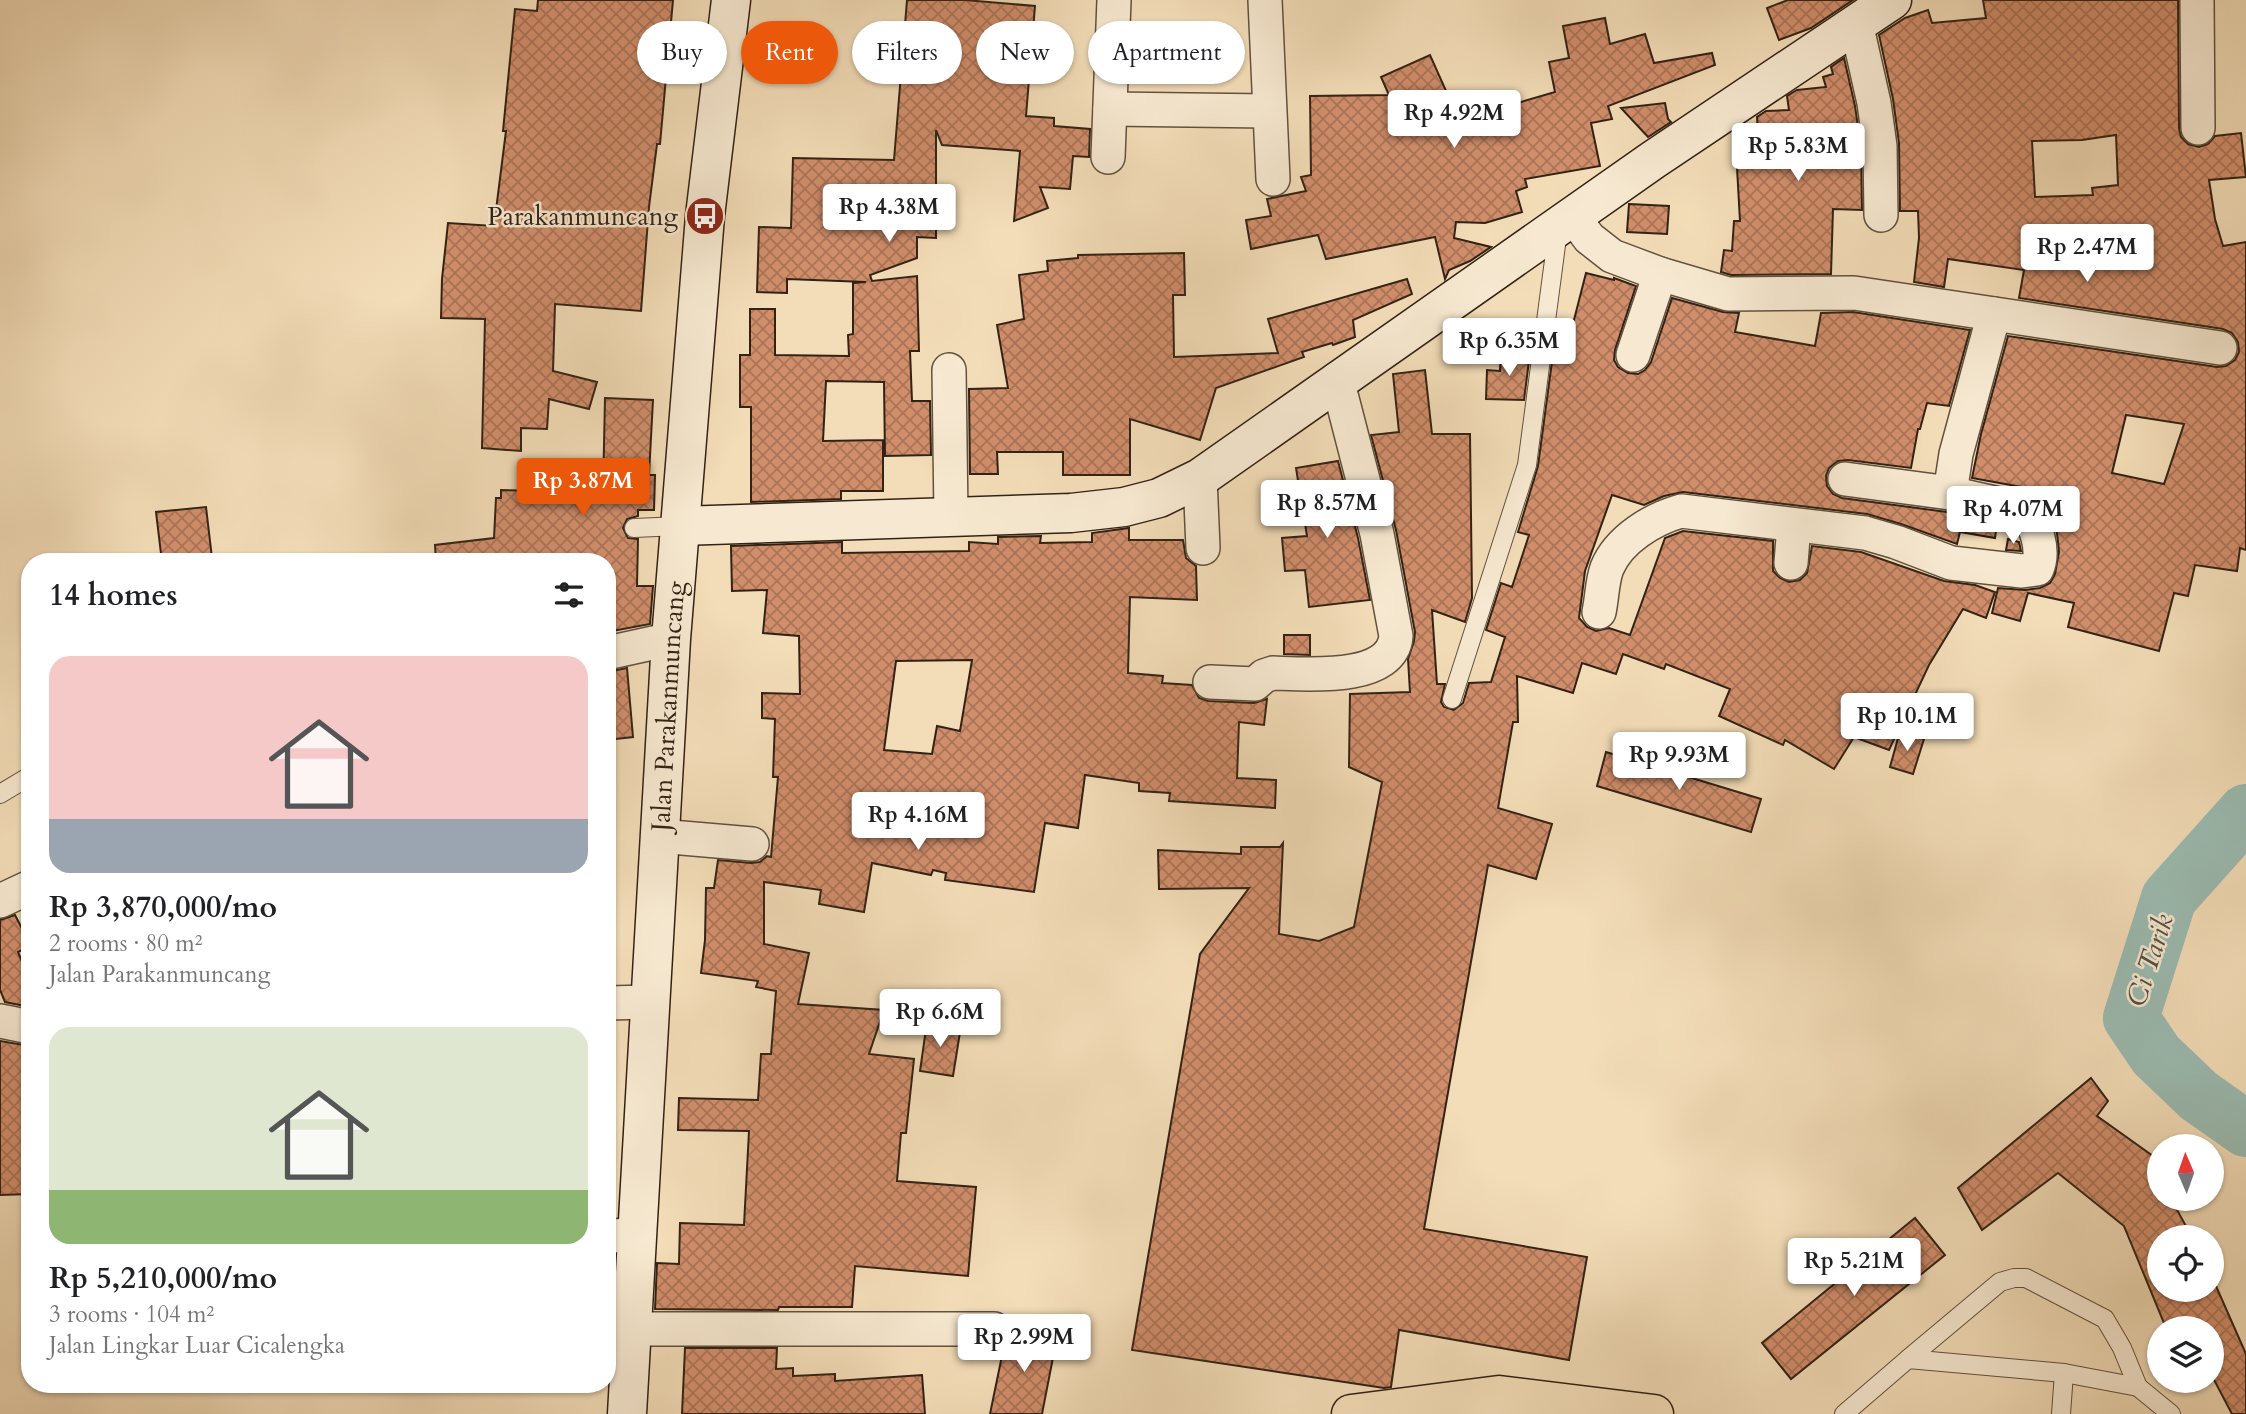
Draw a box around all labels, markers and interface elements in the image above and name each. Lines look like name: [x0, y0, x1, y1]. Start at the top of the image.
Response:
chip: Buy: [637, 21, 727, 84]
chip: Rent: [741, 21, 838, 84]
chip: Filters: [852, 21, 962, 84]
chip: New: [976, 21, 1074, 84]
chip: Apartment: [1088, 21, 1245, 84]
pin: Rp 4.92M: [1382, 90, 1526, 150]
text: Rp 4.92M: [1404, 97, 1504, 128]
pin: Rp 5.83M: [1726, 124, 1870, 183]
text: Rp 5.83M: [1748, 130, 1848, 161]
pin: Rp 4.38M: [817, 184, 961, 244]
text: Rp 4.38M: [839, 191, 939, 222]
bus stop icon: Parakanmuncang: [684, 195, 726, 237]
place label: Parakanmuncang: [487, 199, 678, 234]
pin: Rp 2.47M: [2015, 224, 2159, 284]
text: Rp 2.47M: [2037, 231, 2137, 262]
pin: Rp 6.35M: [1437, 318, 1581, 378]
text: Rp 6.35M: [1459, 325, 1559, 356]
pin: Rp 3.87M: [511, 458, 655, 518]
text: Rp 3.87M: [533, 465, 633, 496]
pin: Rp 8.57M: [1255, 480, 1399, 540]
pin: Rp 4.07M: [1941, 486, 2085, 546]
text: Rp 8.57M: [1277, 487, 1377, 518]
text: Rp 4.07M: [1963, 493, 2063, 524]
text: 14 homes: [49, 575, 178, 616]
icon: filters: [550, 576, 588, 614]
street label: Jalan Parakanmuncang: [643, 579, 694, 836]
pin: Rp 10.1M: [1835, 694, 1979, 753]
text: Rp 10.1M: [1857, 700, 1957, 731]
icon: home: [256, 701, 382, 827]
pin: Rp 9.93M: [1607, 732, 1751, 792]
text: Rp 9.93M: [1629, 739, 1729, 770]
pin: Rp 4.16M: [846, 792, 990, 852]
text: Rp 4.16M: [868, 799, 968, 830]
text: Rp 3,870,000/mo: [49, 887, 277, 928]
water label: Ci Tarik: [2117, 909, 2183, 1011]
text: 2 rooms · 80 m²: [49, 928, 202, 959]
text: Jalan Parakanmuncang: [49, 959, 271, 990]
pin: Rp 6.6M: [875, 990, 1005, 1049]
text: Rp 6.6M: [896, 996, 984, 1027]
icon: home: [256, 1072, 382, 1198]
north arrow: [2147, 1134, 2224, 1211]
map controls: [2147, 1134, 2224, 1393]
button: locate: [2147, 1225, 2224, 1302]
pin: Rp 5.21M: [1782, 1238, 1926, 1298]
text: Rp 5.21M: [1804, 1245, 1904, 1276]
text: Rp 5,210,000/mo: [49, 1258, 277, 1299]
text: 3 rooms · 104 m²: [49, 1299, 214, 1330]
pin: Rp 2.99M: [952, 1314, 1096, 1374]
button: layers: [2147, 1316, 2224, 1393]
text: Rp 2.99M: [974, 1321, 1074, 1352]
text: Jalan Lingkar Luar Cicalengka: [49, 1330, 345, 1361]

